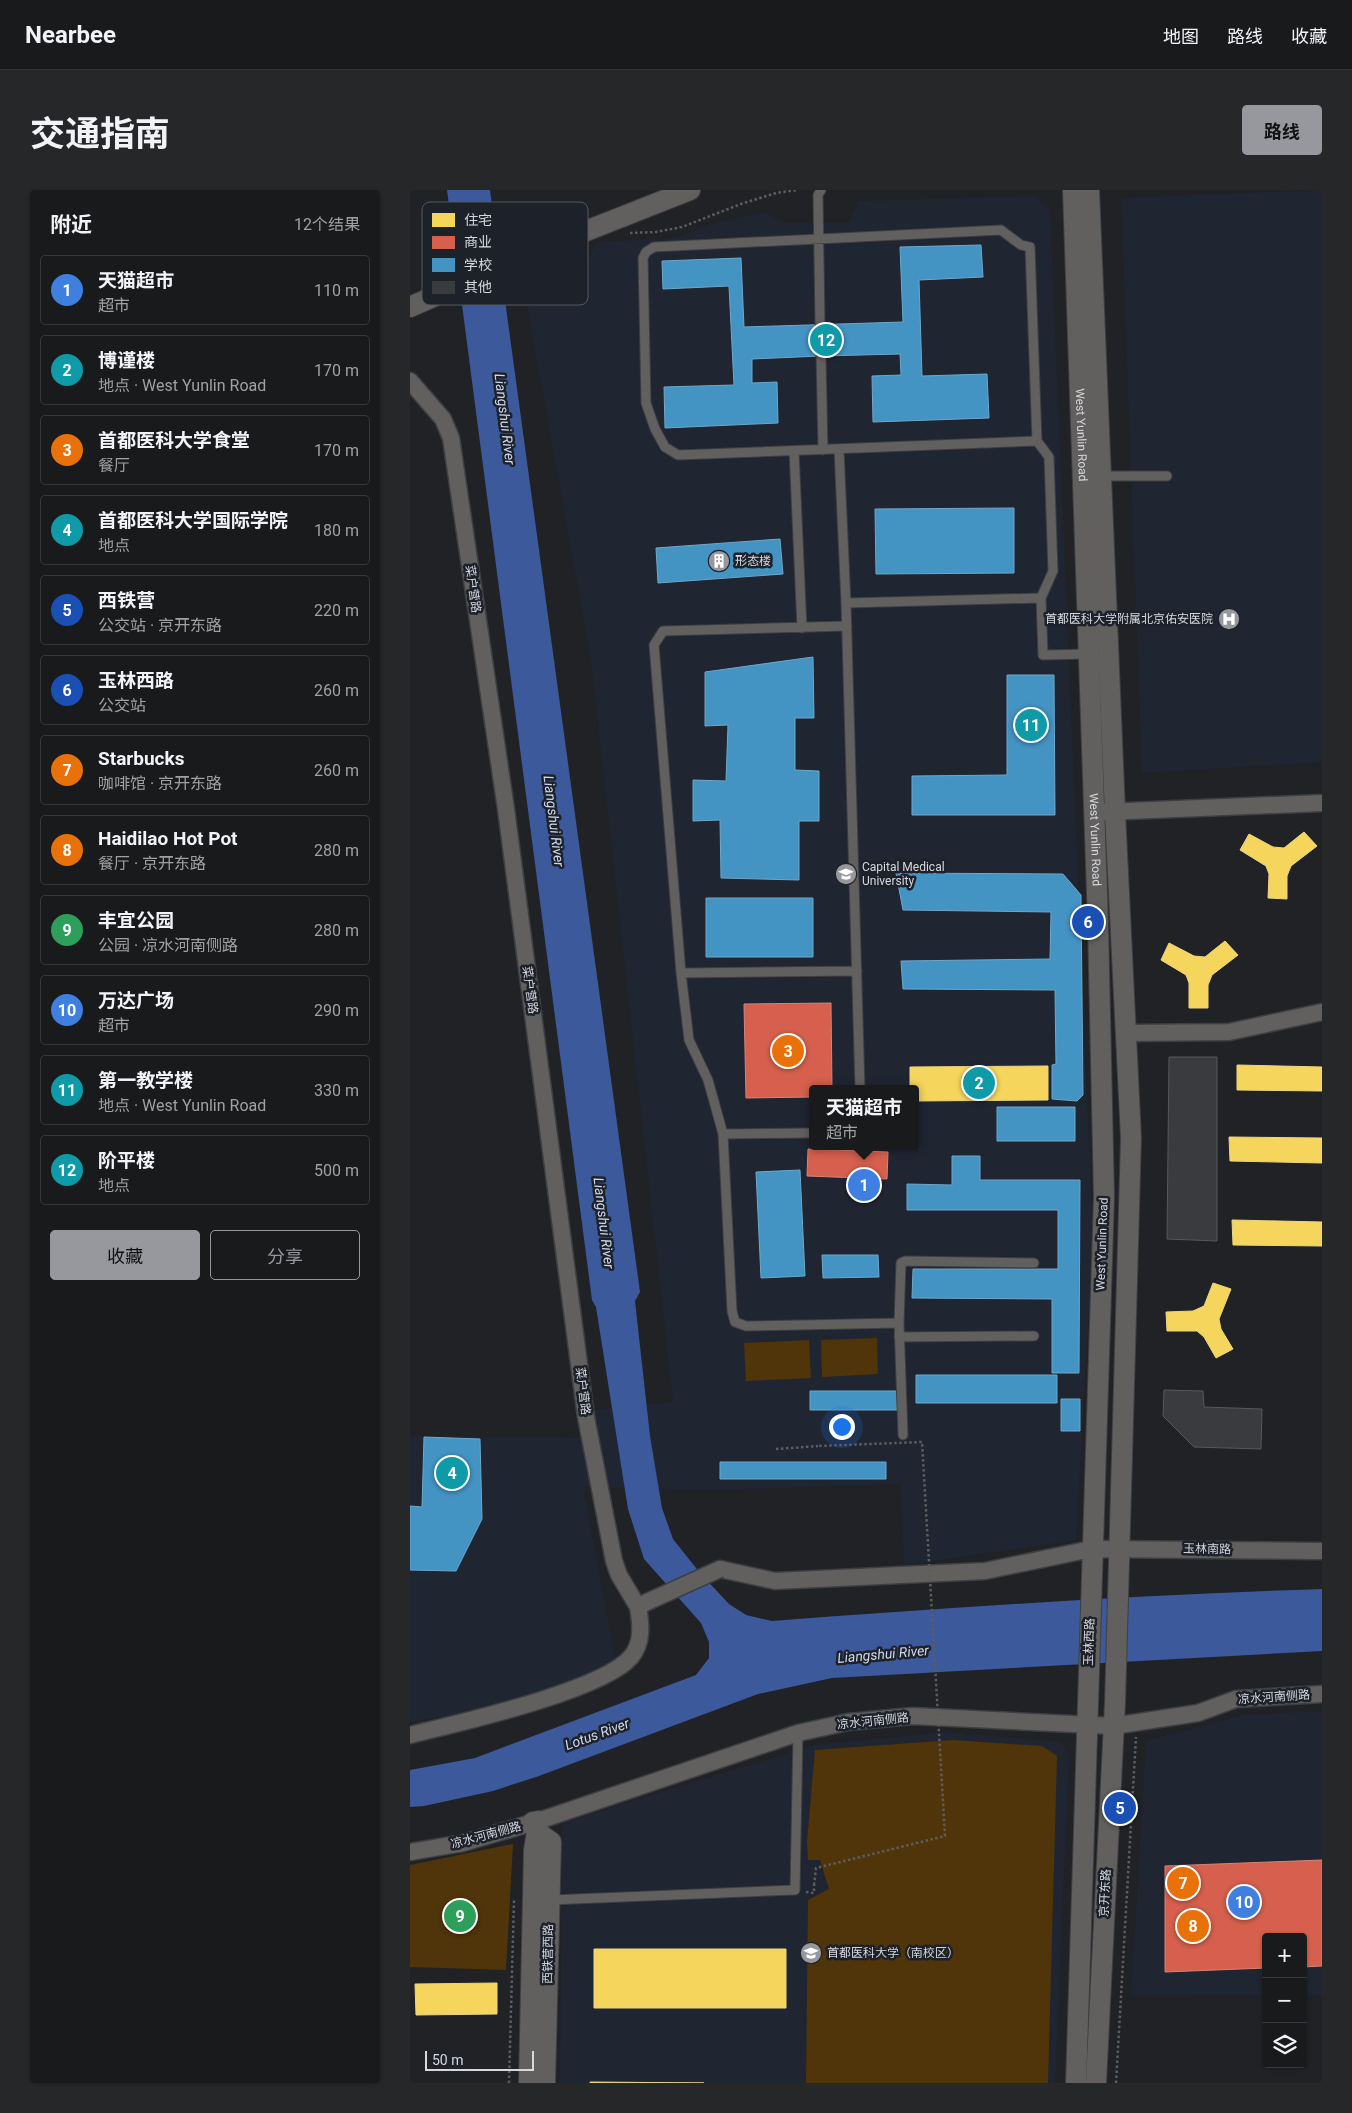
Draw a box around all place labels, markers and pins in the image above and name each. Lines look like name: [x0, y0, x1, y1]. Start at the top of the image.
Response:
pin: 12: [810, 321, 842, 359]
building icon: 形态楼: [707, 549, 731, 573]
place label: 形态楼: [735, 554, 771, 568]
hospital icon: 首都医科大学附属北京佑安医院: [1217, 607, 1241, 631]
place label: 首都医科大学附属北京佑安医院: [1045, 612, 1213, 626]
pin: 11: [1015, 706, 1047, 744]
place label: Capital Medical University: [862, 860, 945, 888]
school or university icon: Capital Medical University: [834, 862, 858, 886]
pin: 6: [1072, 903, 1104, 941]
pin: 3: [772, 1032, 804, 1070]
pin: 2: [963, 1064, 995, 1102]
pin: 1: [848, 1166, 880, 1204]
pin: 4: [436, 1454, 468, 1492]
pin: 5: [1104, 1789, 1136, 1827]
pin: 7: [1167, 1864, 1199, 1902]
pin: 10: [1228, 1883, 1260, 1921]
pin: 9: [444, 1897, 476, 1935]
pin: 8: [1177, 1907, 1209, 1945]
school or university icon: 首都医科大学（南校区）: [799, 1941, 823, 1965]
place label: 首都医科大学（南校区）: [827, 1946, 959, 1960]

